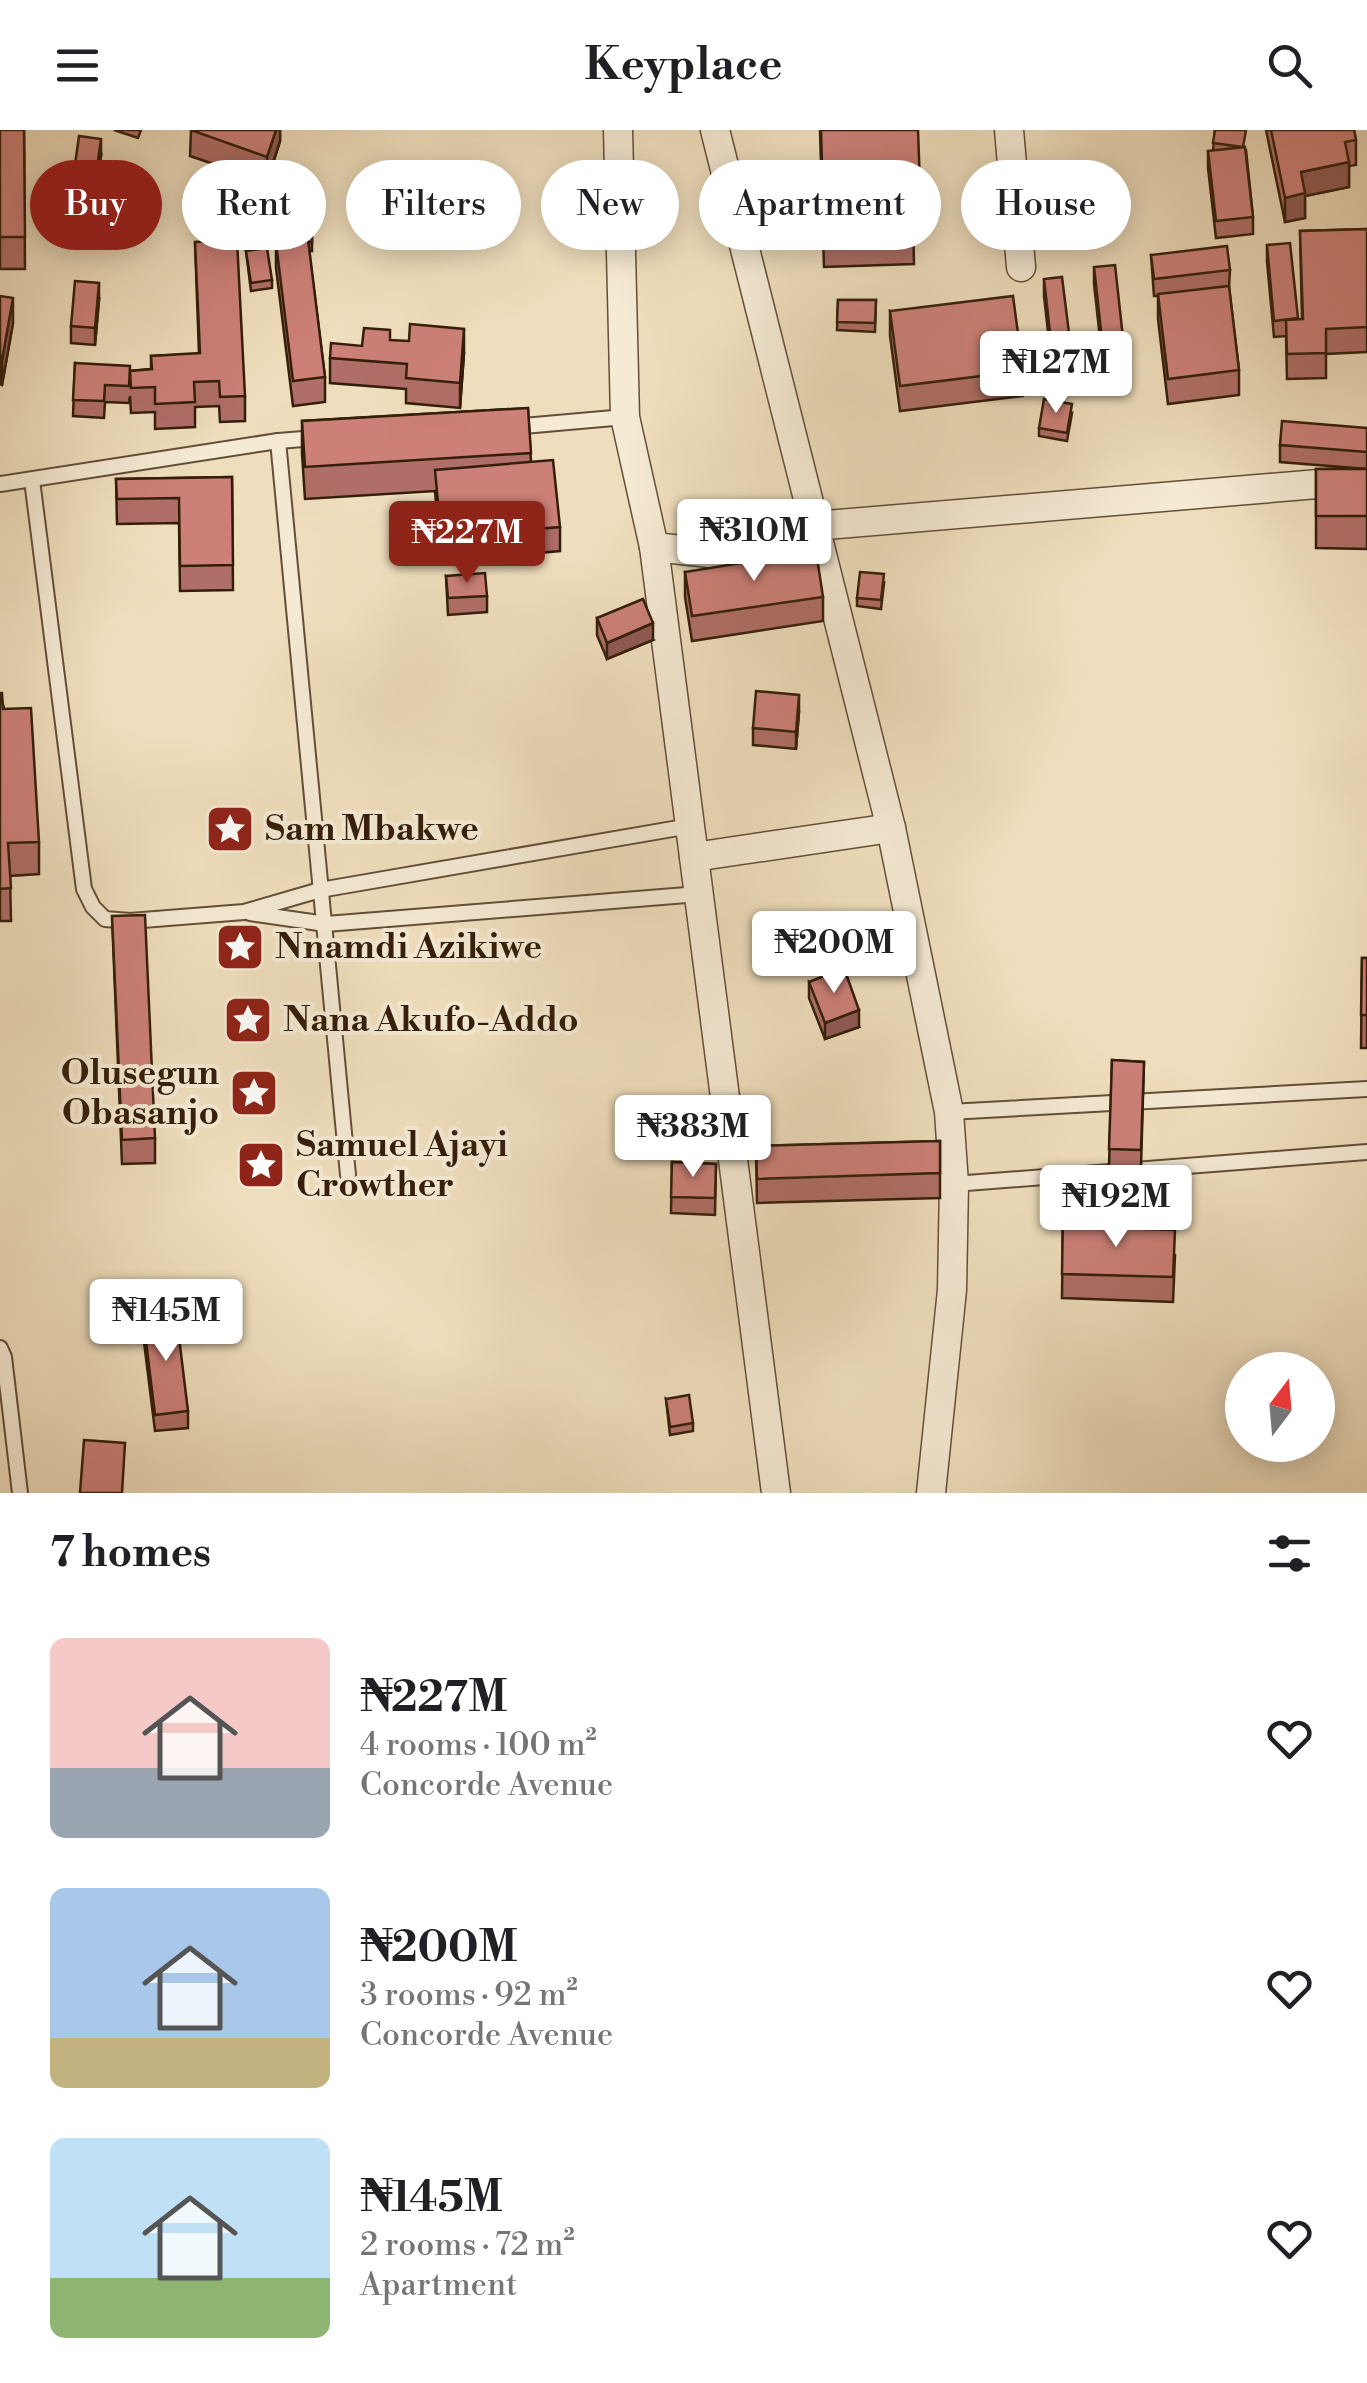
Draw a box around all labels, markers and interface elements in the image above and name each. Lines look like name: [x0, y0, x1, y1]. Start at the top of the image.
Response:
text: Keyplace: [585, 37, 782, 94]
icon: menu: [50, 38, 105, 93]
icon: search: [1262, 38, 1317, 93]
chip: Buy: [30, 160, 162, 250]
chip: Rent: [182, 160, 326, 250]
chip: Filters: [346, 160, 521, 250]
chip: New: [541, 160, 679, 250]
chip: Apartment: [699, 160, 941, 250]
chip: House: [961, 160, 1131, 250]
pin: ₦127M: [986, 331, 1126, 416]
text: ₦127M: [1002, 343, 1110, 383]
pin: ₦310M: [684, 499, 824, 584]
pin: ₦227M: [397, 501, 537, 586]
text: ₦310M: [699, 511, 809, 551]
text: ₦227M: [411, 513, 523, 553]
place icon: Sam Mbakwe: [204, 803, 256, 855]
place label: Sam Mbakwe: [265, 808, 479, 851]
pin: ₦200M: [764, 911, 904, 996]
place icon: Nnamdi Azikiwe: [214, 921, 266, 973]
text: ₦200M: [774, 923, 894, 963]
place label: Nnamdi Azikiwe: [275, 926, 542, 969]
place icon: Nana Akufo-Addo: [222, 994, 274, 1046]
place label: Nana Akufo-Addo: [283, 999, 579, 1042]
place label: Olusegun Obasanjo: [61, 1052, 220, 1135]
place icon: Olusegun Obasanjo: [228, 1067, 280, 1119]
pin: ₦383M: [623, 1095, 763, 1180]
text: ₦383M: [637, 1107, 749, 1147]
place label: Samuel Ajayi Crowther: [296, 1124, 508, 1207]
place icon: Samuel Ajayi Crowther: [235, 1139, 287, 1191]
pin: ₦192M: [1046, 1165, 1186, 1250]
text: ₦192M: [1062, 1177, 1170, 1217]
pin: ₦145M: [96, 1279, 236, 1364]
text: ₦145M: [112, 1291, 220, 1331]
north arrow: [1225, 1352, 1335, 1462]
map controls: [1225, 1352, 1335, 1462]
icon: filters: [1262, 1526, 1317, 1581]
text: 7 homes: [50, 1527, 211, 1580]
text: ₦227M: [360, 1672, 507, 1725]
icon: home: [130, 1678, 250, 1798]
icon: heart: [1262, 1711, 1317, 1766]
text: 4 rooms · 100 m²: [360, 1725, 597, 1765]
text: Concorde Avenue: [360, 1765, 613, 1805]
text: ₦200M: [360, 1922, 517, 1975]
icon: home: [130, 1928, 250, 2048]
icon: heart: [1262, 1961, 1317, 2016]
text: 3 rooms · 92 m²: [360, 1975, 578, 2015]
text: Concorde Avenue: [360, 2015, 613, 2055]
text: ₦145M: [360, 2172, 503, 2225]
icon: home: [130, 2178, 250, 2298]
icon: heart: [1262, 2211, 1317, 2266]
text: 2 rooms · 72 m²: [360, 2225, 575, 2265]
text: Apartment: [360, 2265, 517, 2305]

